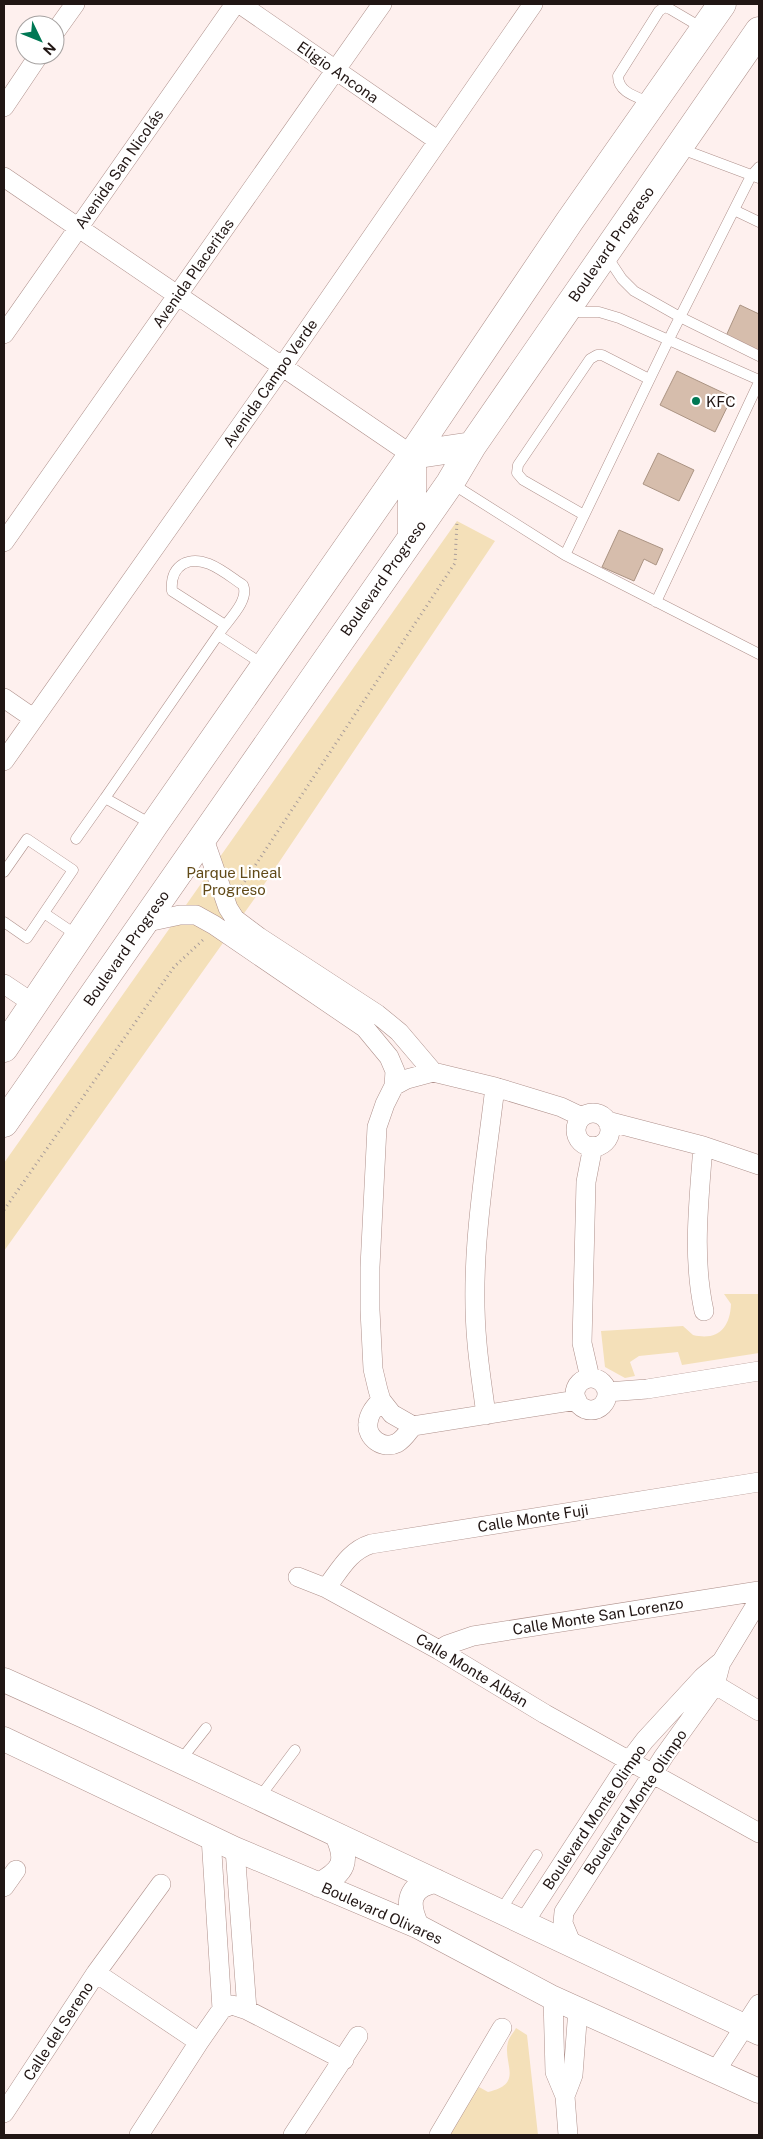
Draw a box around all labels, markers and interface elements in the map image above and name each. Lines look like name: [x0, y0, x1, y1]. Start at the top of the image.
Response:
north arrow: [15, 15, 65, 65]
street label: Eligio Ancona: [294, 38, 382, 106]
text: N: [40, 39, 59, 58]
street label: Avenida San Nicolás: [71, 106, 167, 232]
street label: Boulevard Progreso: [565, 183, 657, 305]
street label: Avenida Placeritas: [149, 215, 237, 331]
street label: Avenida Campo Verde: [219, 316, 321, 450]
place label: KFC: [706, 393, 735, 410]
marker: KFC: [690, 395, 702, 407]
street label: Boulevard Progreso: [337, 517, 429, 639]
park label: Parque Lineal Progreso: [186, 864, 282, 898]
street label: Boulevard Progreso: [80, 887, 172, 1009]
street label: Calle Monte Fuji: [476, 1501, 590, 1535]
street label: Calle Monte San Lorenzo: [511, 1594, 685, 1638]
street label: Calle Monte Albán: [413, 1630, 531, 1710]
street label: Bouelvard Monte Olimpo: [580, 1726, 690, 1878]
street label: Boulevard Monte Olimpo: [539, 1741, 649, 1893]
street label: Boulevard Olivares: [319, 1879, 445, 1947]
street label: Calle del Sereno: [20, 1978, 96, 2084]

